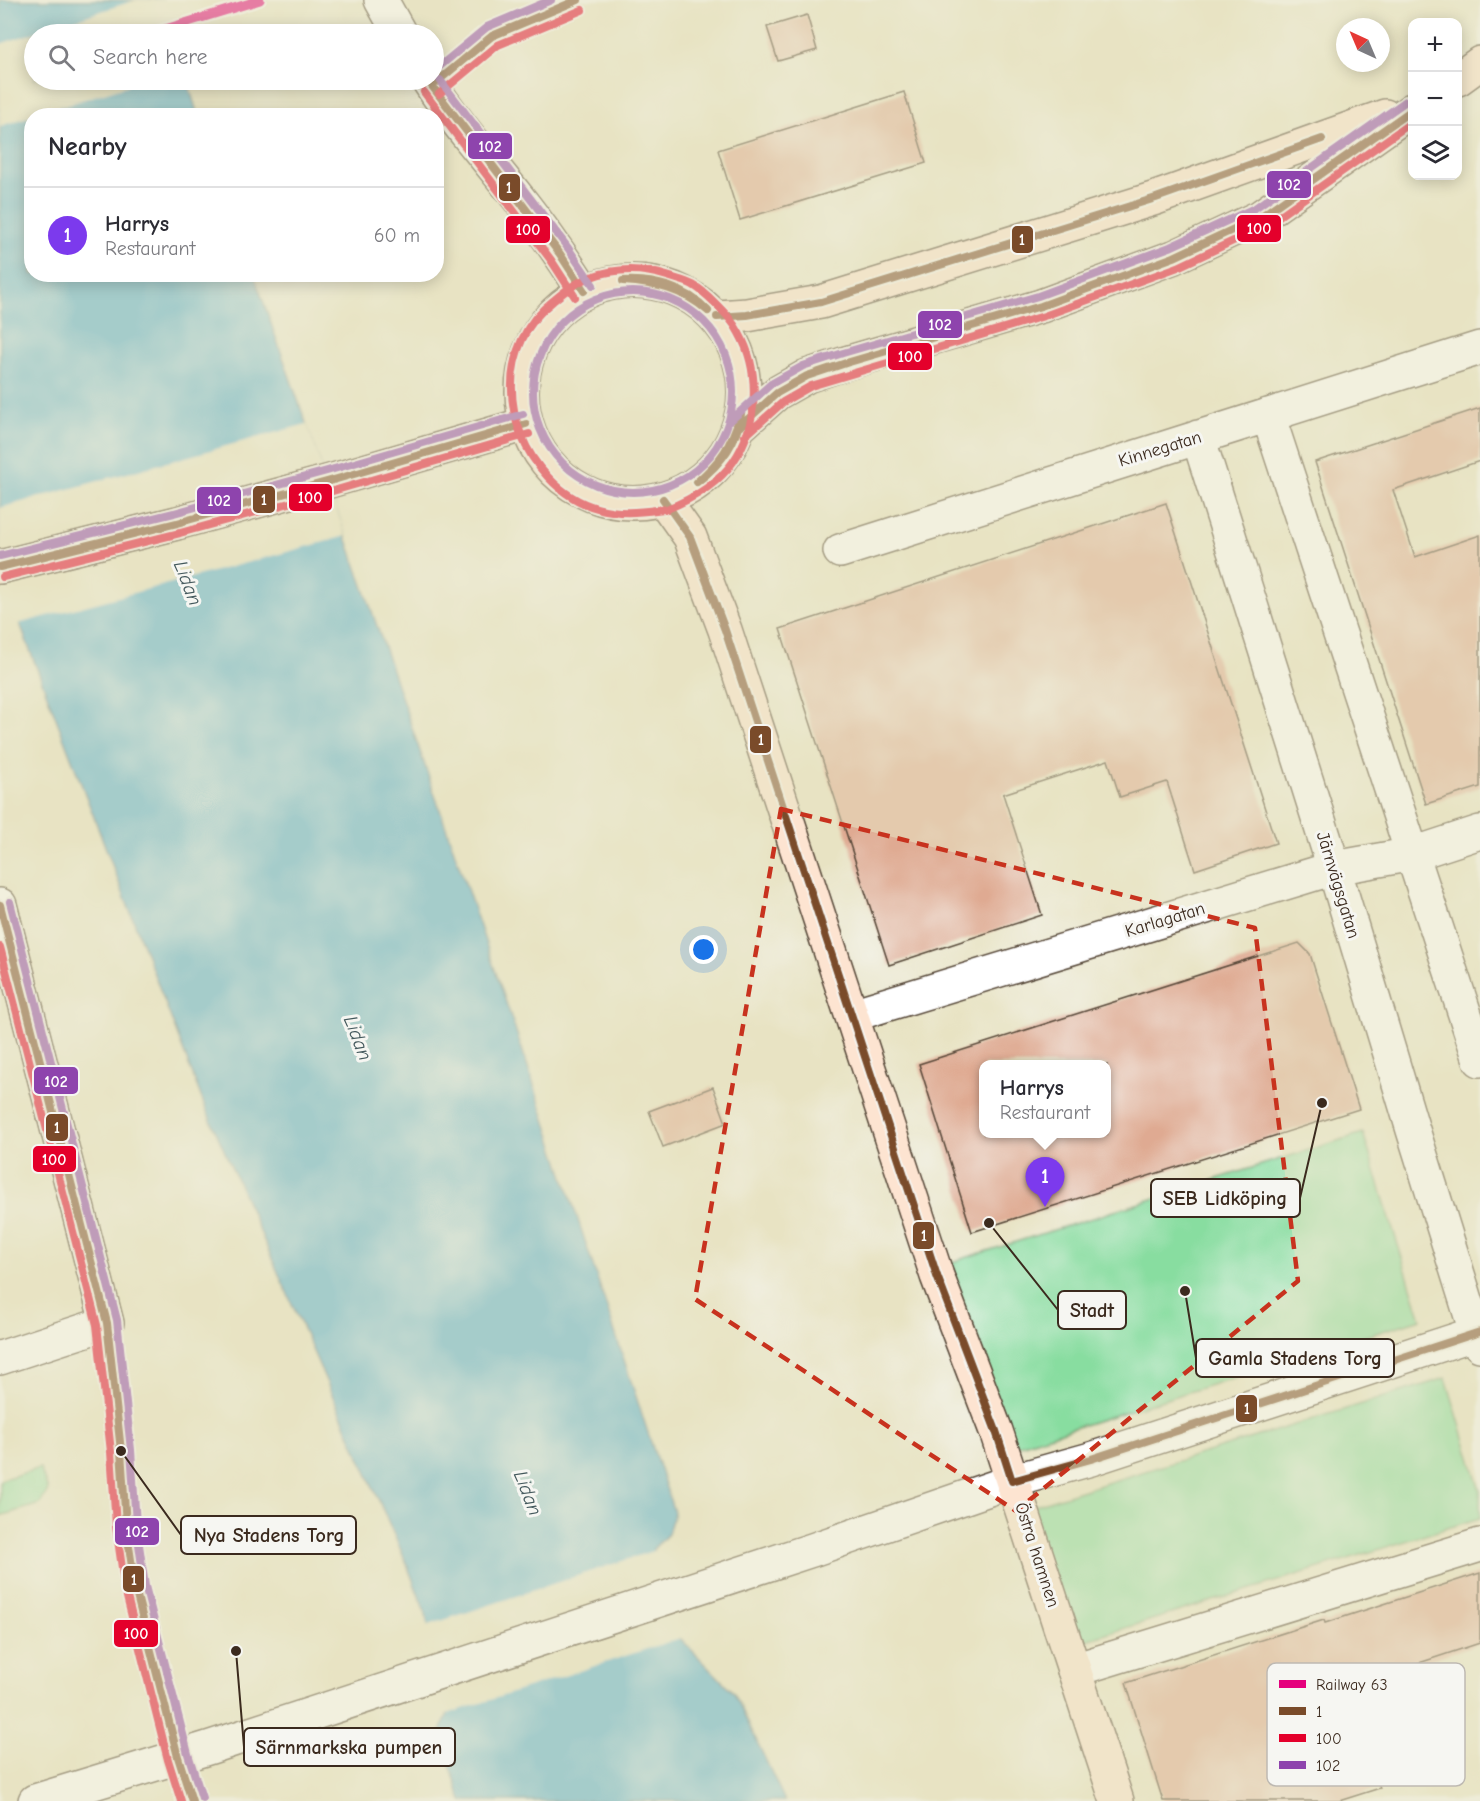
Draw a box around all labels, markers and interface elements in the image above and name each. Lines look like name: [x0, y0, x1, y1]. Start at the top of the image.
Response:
north arrow: [1336, 18, 1390, 72]
map controls: [1408, 18, 1462, 180]
button: +: [1408, 18, 1462, 72]
search box: [24, 24, 444, 90]
icon: search: [45, 41, 78, 74]
text: Search here: [93, 44, 208, 70]
button: −: [1408, 72, 1462, 126]
button: layers: [1408, 126, 1462, 180]
text: Nearby: [48, 132, 127, 162]
line badge: 102: [467, 132, 513, 160]
text: 102: [478, 138, 502, 156]
line badge: 102: [1266, 170, 1312, 199]
line badge: 1: [498, 173, 521, 202]
text: 102: [1277, 176, 1301, 194]
text: 1: [506, 179, 512, 197]
text: Harrys: [105, 211, 169, 237]
line badge: 100: [1236, 214, 1282, 243]
line badge: 100: [505, 215, 551, 244]
text: 100: [1247, 220, 1271, 238]
text: 100: [516, 221, 540, 239]
text: 1: [64, 224, 71, 247]
text: 60 m: [374, 224, 420, 247]
line badge: 1: [1011, 225, 1034, 254]
text: 1: [1019, 231, 1025, 249]
text: Restaurant: [105, 237, 195, 260]
line badge: 102: [917, 310, 963, 339]
text: 102: [928, 316, 952, 334]
line badge: 100: [887, 342, 933, 371]
text: 100: [898, 348, 922, 366]
street label: Kinnegatan: [1116, 426, 1204, 472]
line badge: 100: [288, 483, 333, 512]
line badge: 1: [252, 485, 276, 514]
line badge: 102: [196, 486, 242, 515]
text: 100: [298, 489, 322, 507]
text: 1: [261, 491, 267, 509]
text: 102: [207, 492, 231, 510]
water label: Lidan: [169, 557, 207, 609]
line badge: 1: [749, 725, 772, 754]
text: 1: [758, 731, 764, 749]
street label: Järnvägsgatan: [1312, 829, 1364, 941]
street label: Karlagatan: [1123, 898, 1207, 942]
your location: [689, 935, 718, 964]
water label: Lidan: [339, 1012, 377, 1064]
popup: [979, 1060, 1111, 1138]
line badge: 102: [33, 1066, 79, 1095]
text: 102: [44, 1073, 68, 1091]
text: Harrys: [1000, 1075, 1064, 1101]
text: Restaurant: [1000, 1101, 1090, 1124]
line badge: 1: [45, 1113, 69, 1142]
text: 1: [54, 1119, 60, 1137]
line badge: 100: [32, 1145, 77, 1173]
text: 100: [42, 1151, 66, 1169]
pin: 1: [1026, 1158, 1064, 1207]
callout: SEB Lidköping: [1151, 1179, 1300, 1217]
text: SEB Lidköping: [1163, 1187, 1287, 1210]
line badge: 1: [912, 1221, 935, 1250]
text: 1: [921, 1227, 927, 1245]
callout: Stadt: [1058, 1291, 1126, 1329]
text: Stadt: [1070, 1299, 1115, 1322]
callout: Gamla Stadens Torg: [1196, 1339, 1394, 1377]
text: Gamla Stadens Torg: [1208, 1347, 1382, 1370]
line badge: 1: [1235, 1394, 1258, 1423]
text: 1: [1244, 1400, 1250, 1418]
water label: Lidan: [509, 1467, 547, 1519]
street label: Östra hamnen: [1010, 1500, 1064, 1610]
callout: Nya Stadens Torg: [181, 1516, 356, 1554]
line badge: 102: [114, 1517, 160, 1546]
text: 102: [125, 1523, 149, 1541]
text: Nya Stadens Torg: [194, 1524, 344, 1547]
line badge: 1: [122, 1565, 145, 1593]
text: 1: [131, 1571, 137, 1589]
line badge: 100: [113, 1619, 159, 1648]
text: 100: [124, 1625, 148, 1643]
legend: [1267, 1663, 1465, 1786]
text: Railway 63: [1316, 1676, 1388, 1694]
text: 1: [1316, 1703, 1322, 1721]
callout: Särnmarkska pumpen: [244, 1728, 455, 1766]
text: 100: [1316, 1730, 1342, 1748]
text: Särnmarkska pumpen: [256, 1736, 442, 1759]
text: 102: [1316, 1757, 1340, 1775]

